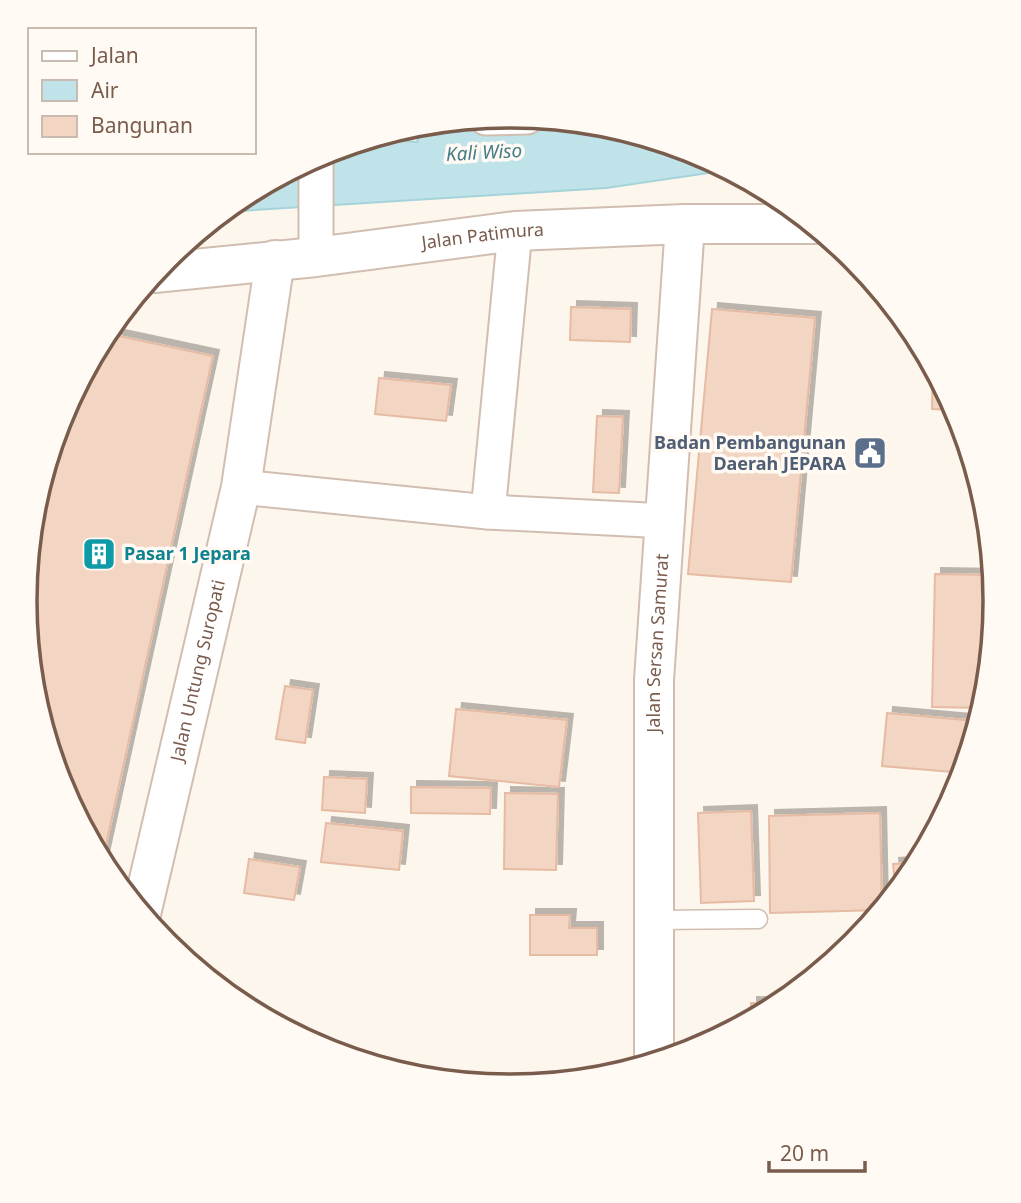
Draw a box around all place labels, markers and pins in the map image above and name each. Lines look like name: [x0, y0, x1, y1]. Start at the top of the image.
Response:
place label: Badan Pembangunan Daerah JEPARA: [654, 430, 847, 475]
public building icon: Badan Pembangunan Daerah JEPARA: [851, 434, 889, 472]
building icon: Pasar 1 Jepara: [80, 535, 118, 573]
place label: Pasar 1 Jepara: [124, 541, 251, 565]

